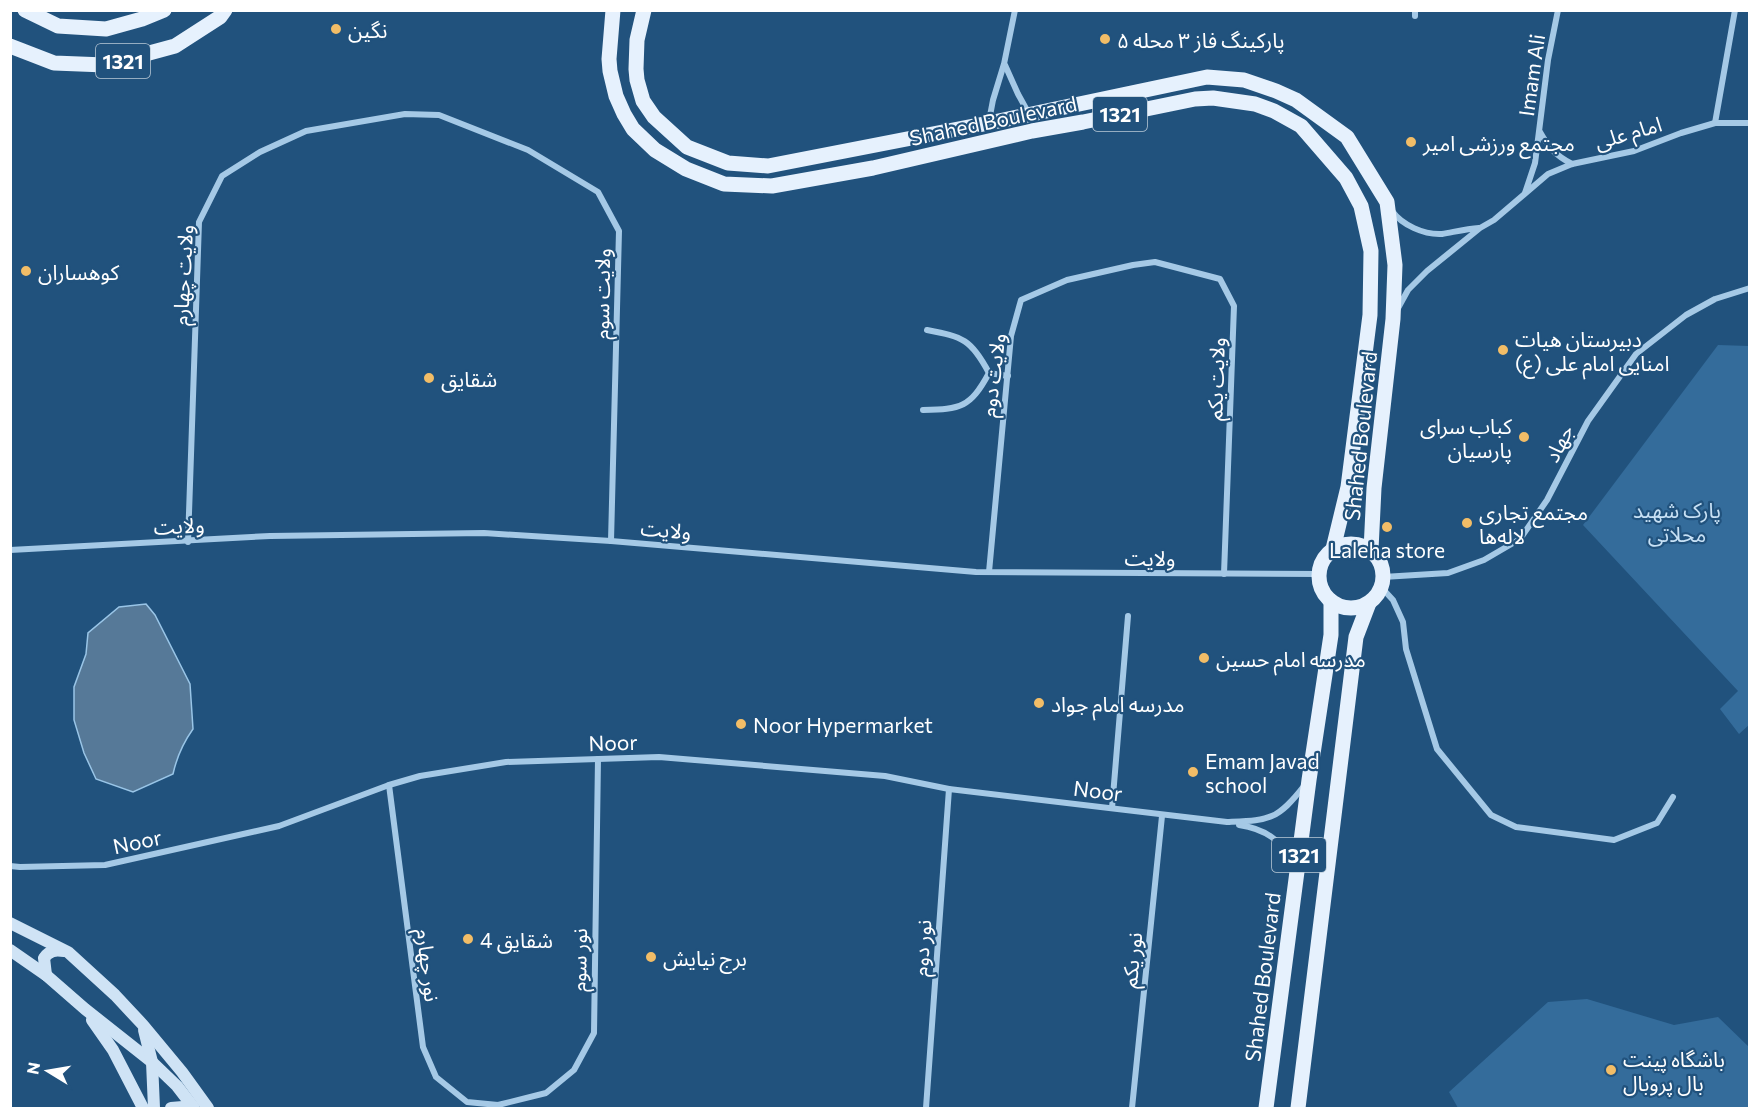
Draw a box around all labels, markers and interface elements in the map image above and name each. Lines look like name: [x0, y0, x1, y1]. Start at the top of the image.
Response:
place label: نگین: [348, 17, 387, 43]
marker: نگین: [329, 22, 343, 36]
place label: پارکینگ فاز ۳ محله ۵: [1117, 27, 1285, 54]
marker: پارکینگ فاز ۳ محله ۵: [1098, 32, 1112, 46]
street label: Imam Ali: [1513, 32, 1549, 118]
road number: 1321: [96, 44, 150, 78]
street label: Shahed Boulevard: [907, 90, 1079, 150]
road number: 1321: [1093, 97, 1147, 131]
street label: امام علی: [1592, 111, 1666, 158]
place label: مجتمع ورزشی امیر: [1422, 130, 1575, 159]
marker: مجتمع ورزشی امیر: [1404, 135, 1418, 149]
street label: ولایت چهارم: [167, 224, 202, 326]
street label: ولایت سوم: [588, 248, 619, 340]
place label: کوهساران: [38, 259, 119, 285]
marker: کوهساران: [19, 264, 33, 278]
place label: دبیرستان هیات امنایی امام علی (ع): [1515, 326, 1670, 380]
street label: ولایت دوم: [974, 332, 1015, 419]
street label: ولایت یکم: [1201, 337, 1233, 421]
marker: دبیرستان هیات امنایی امام علی (ع): [1496, 343, 1510, 357]
street label: Shahed Boulevard: [1339, 350, 1381, 522]
place label: شقایق: [441, 366, 497, 393]
marker: شقایق: [422, 371, 436, 385]
place label: کباب سرای پارسیان: [1420, 413, 1512, 464]
street label: جهاد: [1538, 420, 1579, 467]
marker: کباب سرای پارسیان: [1517, 430, 1531, 444]
park label: پارک شهید محلاتی: [1633, 497, 1721, 547]
place label: مجتمع تجاری لاله‌ها: [1479, 499, 1588, 548]
street label: ولایت: [153, 511, 205, 540]
street label: ولایت: [639, 514, 692, 545]
marker: مجتمع تجاری لاله‌ها: [1460, 516, 1474, 530]
marker: Laleha store: [1380, 520, 1394, 534]
place label: Laleha store: [1329, 537, 1445, 562]
street label: ولایت: [1125, 545, 1175, 571]
place label: مدرسه امام حسین: [1216, 646, 1366, 676]
marker: مدرسه امام حسین: [1197, 651, 1211, 665]
place label: مدرسه امام جواد: [1051, 691, 1185, 721]
marker: مدرسه امام جواد: [1032, 696, 1046, 710]
place label: Noor Hypermarket: [753, 712, 933, 737]
marker: Noor Hypermarket: [734, 717, 748, 731]
street label: Noor: [588, 729, 638, 755]
place label: Emam Javad school: [1205, 748, 1320, 797]
marker: Emam Javad school: [1186, 765, 1200, 779]
street label: Noor: [1072, 775, 1124, 805]
street label: Noor: [110, 824, 164, 858]
road number: 1321: [1272, 838, 1326, 872]
street label: Shahed Boulevard: [1239, 891, 1285, 1063]
street label: نور دوم: [907, 919, 940, 978]
street label: نور چهارم: [407, 927, 446, 1004]
place label: شقایق 4: [480, 927, 553, 954]
street label: نور سوم: [565, 928, 596, 992]
street label: نور یکم: [1116, 931, 1150, 990]
marker: شقایق 4: [461, 932, 475, 946]
place label: برج نیایش: [663, 945, 747, 974]
marker: برج نیایش: [644, 950, 658, 964]
north arrow: [18, 1041, 78, 1101]
place label: باشگاه پینت بال پروبال: [1623, 1046, 1725, 1097]
text: N: [22, 1060, 43, 1076]
marker: باشگاه پینت بال پروبال: [1604, 1063, 1618, 1077]

